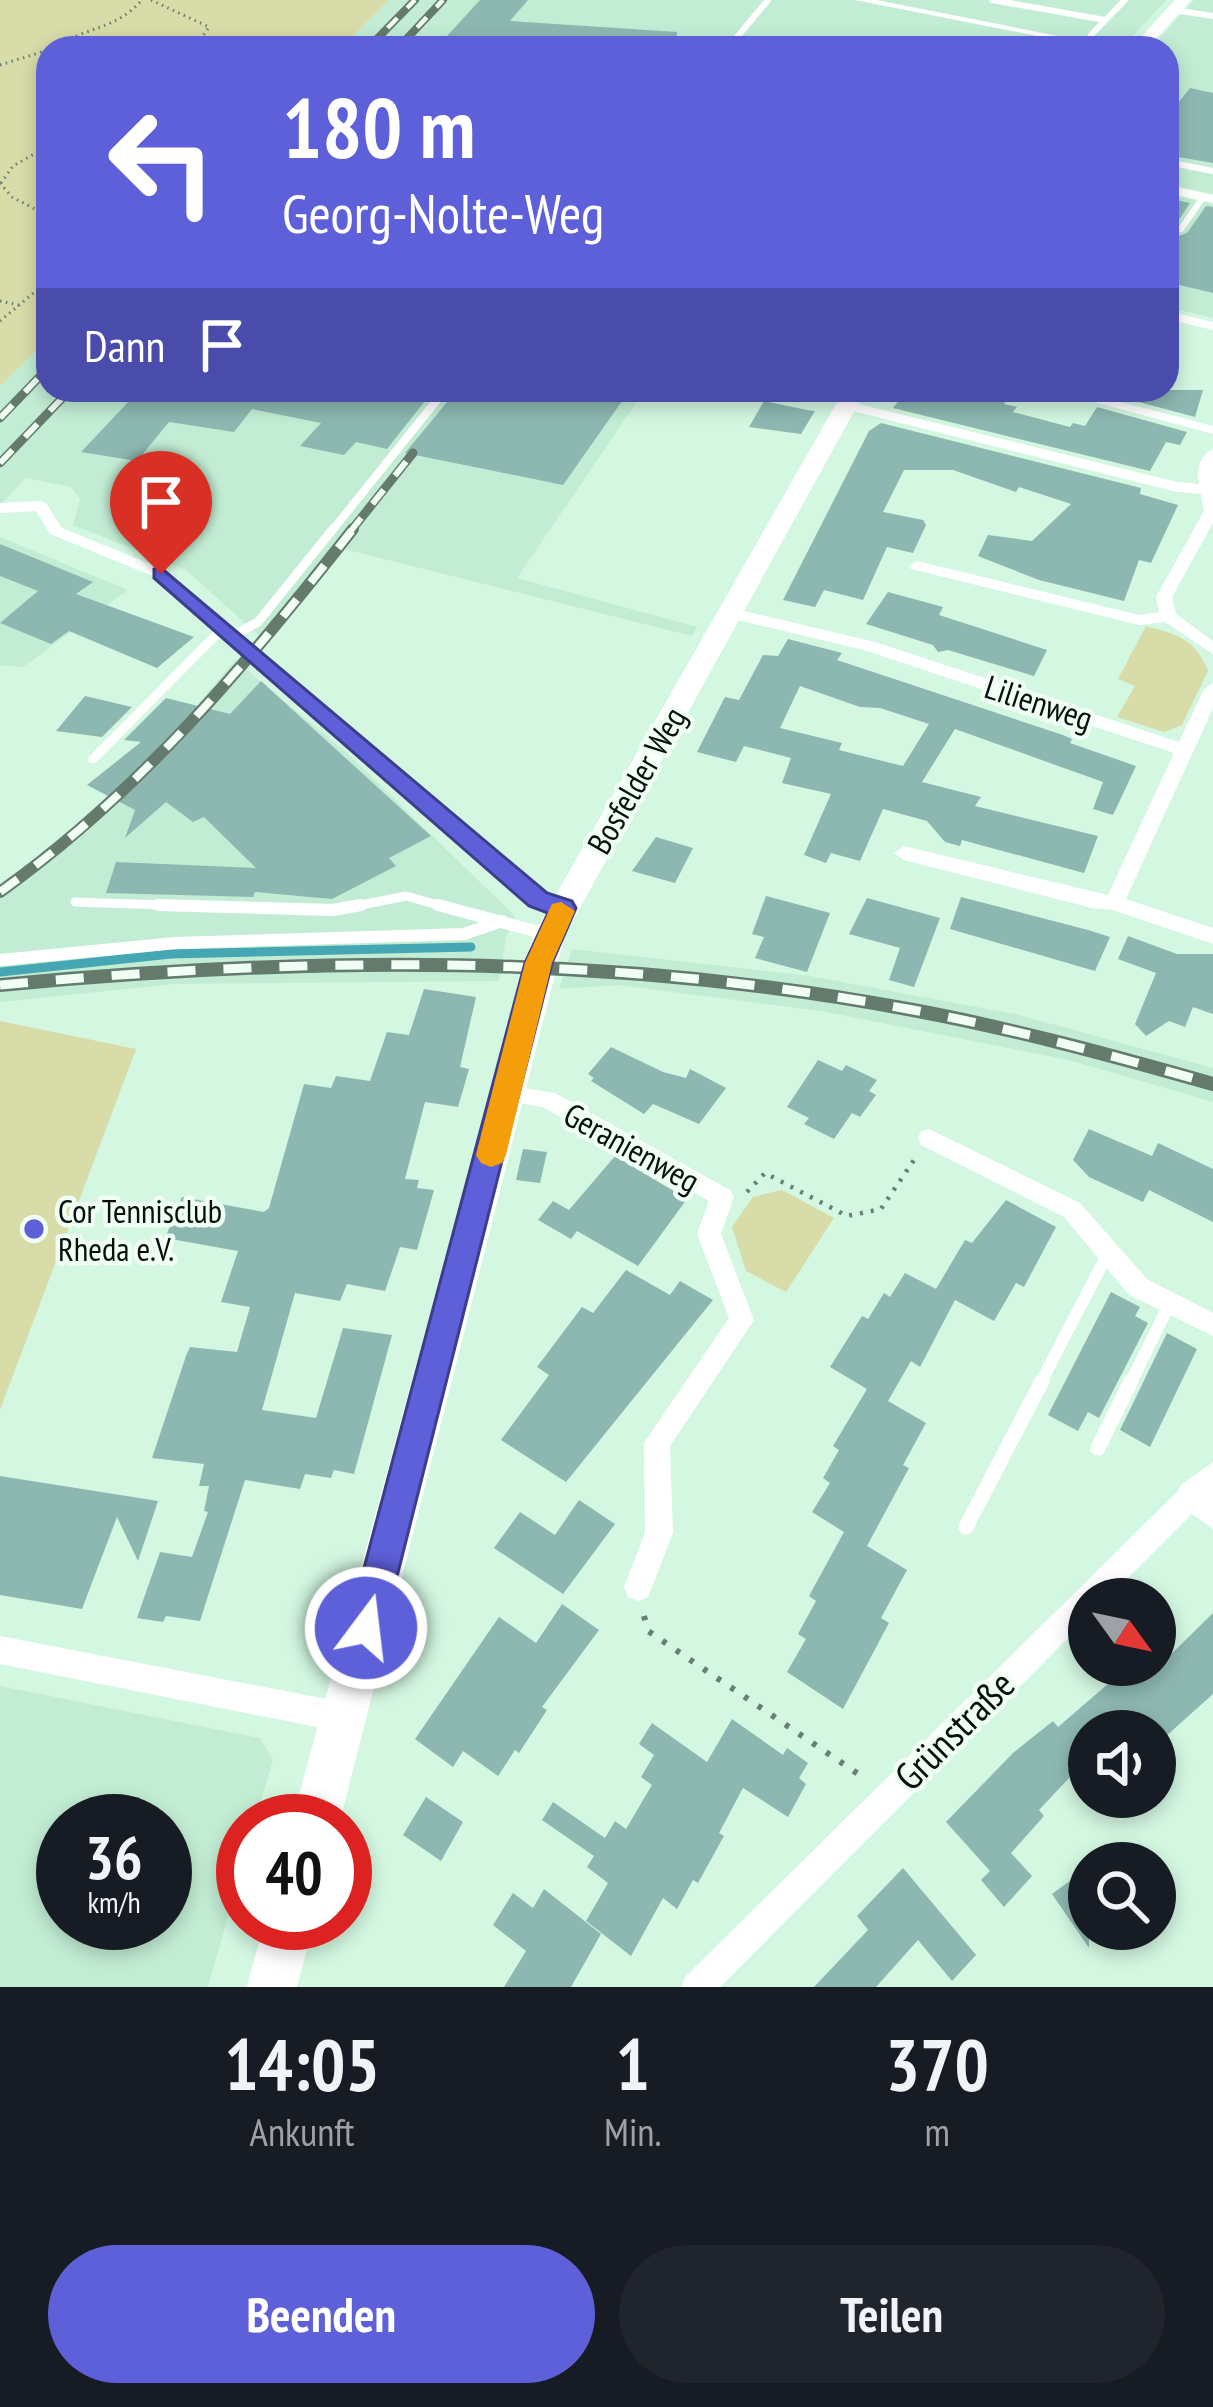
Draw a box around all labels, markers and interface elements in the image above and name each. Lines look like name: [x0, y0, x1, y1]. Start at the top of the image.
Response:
text: 180 m: [282, 72, 475, 181]
icon: left: [84, 84, 240, 240]
text: Georg-Nolte-Weg: [282, 178, 604, 248]
icon: arrive: [189, 312, 255, 378]
text: Dann: [84, 316, 165, 374]
pin: [110, 451, 212, 574]
icon: arrive: [128, 469, 194, 535]
street label: Lilienweg: [980, 664, 1098, 740]
street label: Bosfelder Weg: [577, 699, 695, 861]
street label: Geranienweg: [557, 1092, 707, 1202]
place label: Cor Tennisclub Rheda e.V.: [58, 1189, 222, 1270]
marker: Cor Tennisclub Rheda e.V.: [21, 1216, 47, 1242]
position arrow: [303, 1565, 429, 1691]
north arrow: [1068, 1578, 1176, 1686]
map controls: [1068, 1578, 1176, 1950]
street label: Grünstraße: [883, 1659, 1025, 1801]
button: sound: [1068, 1710, 1176, 1818]
speed limit sign: 40: [216, 1794, 372, 1950]
text: 36: [85, 1818, 143, 1896]
button: search: [1068, 1842, 1176, 1950]
text: km/h: [87, 1882, 141, 1921]
text: 14:05: [224, 2017, 380, 2110]
text: 1: [616, 2017, 650, 2110]
text: 370: [886, 2017, 989, 2110]
text: Ankunft: [250, 2106, 355, 2157]
text: Min.: [604, 2106, 661, 2157]
text: m: [925, 2106, 950, 2157]
button: Beenden: [48, 2245, 595, 2383]
button: Teilen: [619, 2245, 1165, 2383]

